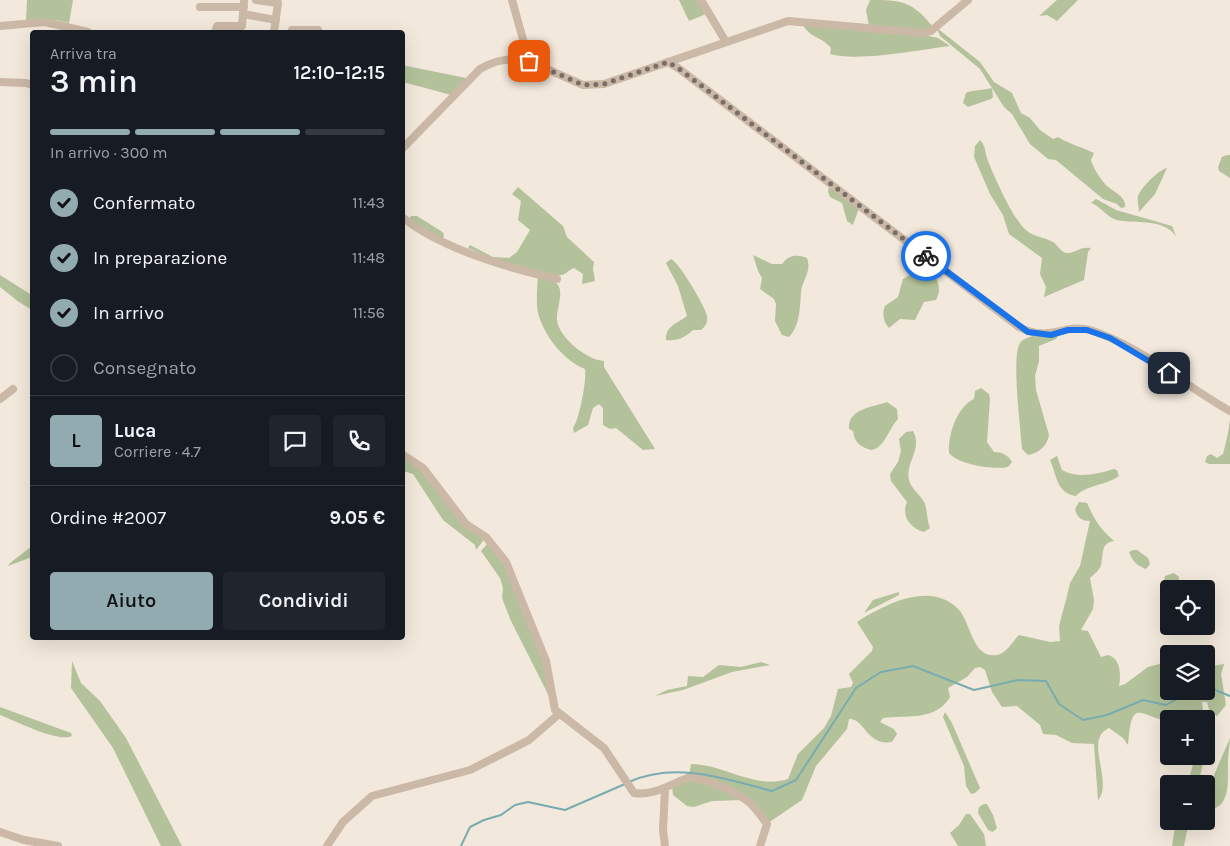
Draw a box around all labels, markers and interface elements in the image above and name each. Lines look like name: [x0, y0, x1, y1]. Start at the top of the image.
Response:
pin: [508, 40, 550, 82]
text: Arriva tra: [50, 44, 117, 63]
icon: bag: [515, 47, 543, 75]
text: 12:10–12:15: [293, 62, 385, 84]
text: 3 min: [50, 63, 138, 100]
text: In arrivo · 300 m: [50, 143, 168, 162]
icon: check: [50, 189, 78, 217]
text: Confermato: [93, 192, 195, 214]
text: 11:43: [352, 193, 385, 212]
courier: [901, 231, 951, 281]
icon: bike: [912, 242, 940, 270]
icon: check: [50, 244, 78, 272]
text: In preparazione: [93, 247, 227, 269]
text: 11:48: [352, 248, 385, 267]
icon: check: [50, 299, 78, 327]
text: In arrivo: [93, 302, 164, 324]
text: 11:56: [353, 303, 385, 322]
pin: [1148, 352, 1190, 394]
text: Consegnato: [93, 357, 196, 379]
icon: home: [1155, 359, 1183, 387]
button: chat: [269, 415, 321, 467]
button: phone: [333, 415, 385, 467]
text: Luca: [114, 420, 156, 442]
text: L: [71, 430, 81, 452]
text: Corriere · 4.7: [114, 442, 201, 461]
text: Ordine #2007: [50, 507, 166, 529]
text: 9.05 €: [329, 507, 385, 529]
button: Aiuto: [50, 572, 213, 630]
button: Condividi: [223, 572, 385, 630]
map controls: [1160, 580, 1215, 830]
button: locate: [1160, 580, 1215, 635]
button: layers: [1160, 645, 1215, 700]
button: +: [1160, 710, 1215, 765]
button: −: [1160, 775, 1215, 830]

